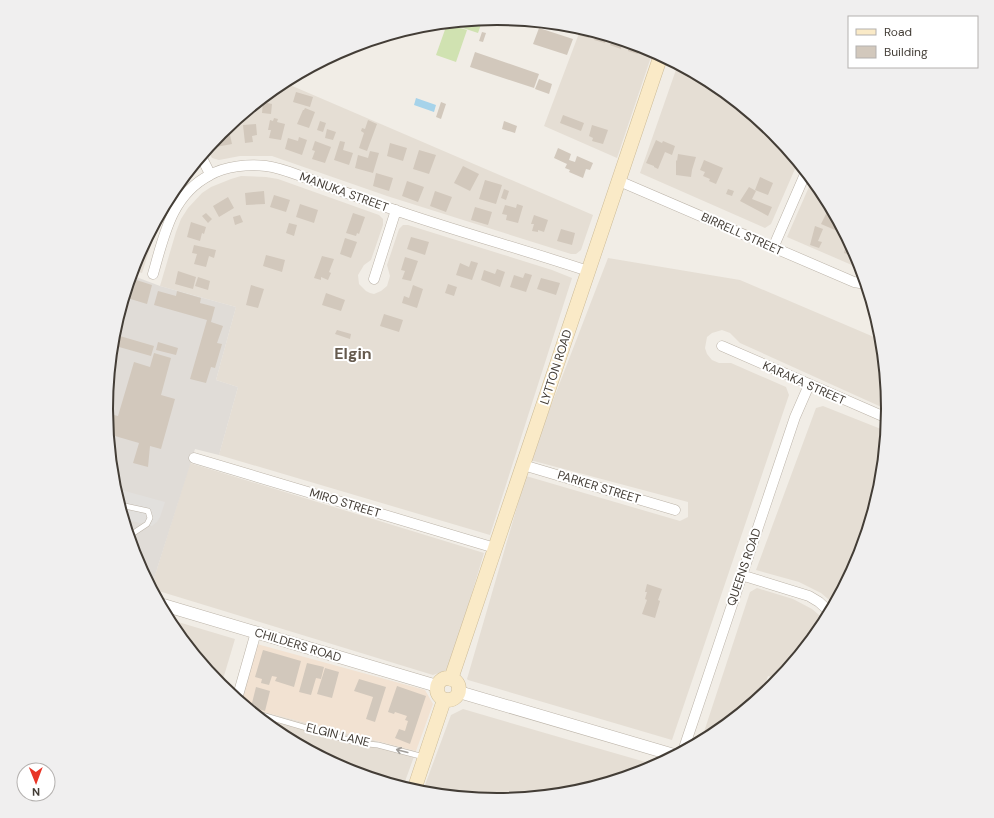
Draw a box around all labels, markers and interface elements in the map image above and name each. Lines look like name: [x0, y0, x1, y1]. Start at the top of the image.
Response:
legend: [848, 16, 978, 68]
text: Road: [884, 24, 912, 40]
text: Building: [884, 44, 928, 60]
street label: MANUKA STREET: [297, 169, 391, 216]
street label: BIRRELL STREET: [699, 209, 786, 259]
street label: LYTTON ROAD: [536, 327, 576, 407]
district label: Elgin: [334, 343, 372, 364]
street label: KARAKA STREET: [760, 358, 848, 409]
street label: PARKER STREET: [556, 467, 643, 507]
street label: MIRO STREET: [308, 485, 383, 521]
street label: QUEENS ROAD: [723, 526, 765, 608]
street label: CHILDERS ROAD: [253, 624, 343, 666]
street label: ELGIN LANE: [304, 719, 372, 751]
one-way arrow: [395, 747, 408, 754]
north arrow: [16, 762, 56, 802]
text: N: [32, 785, 40, 799]

